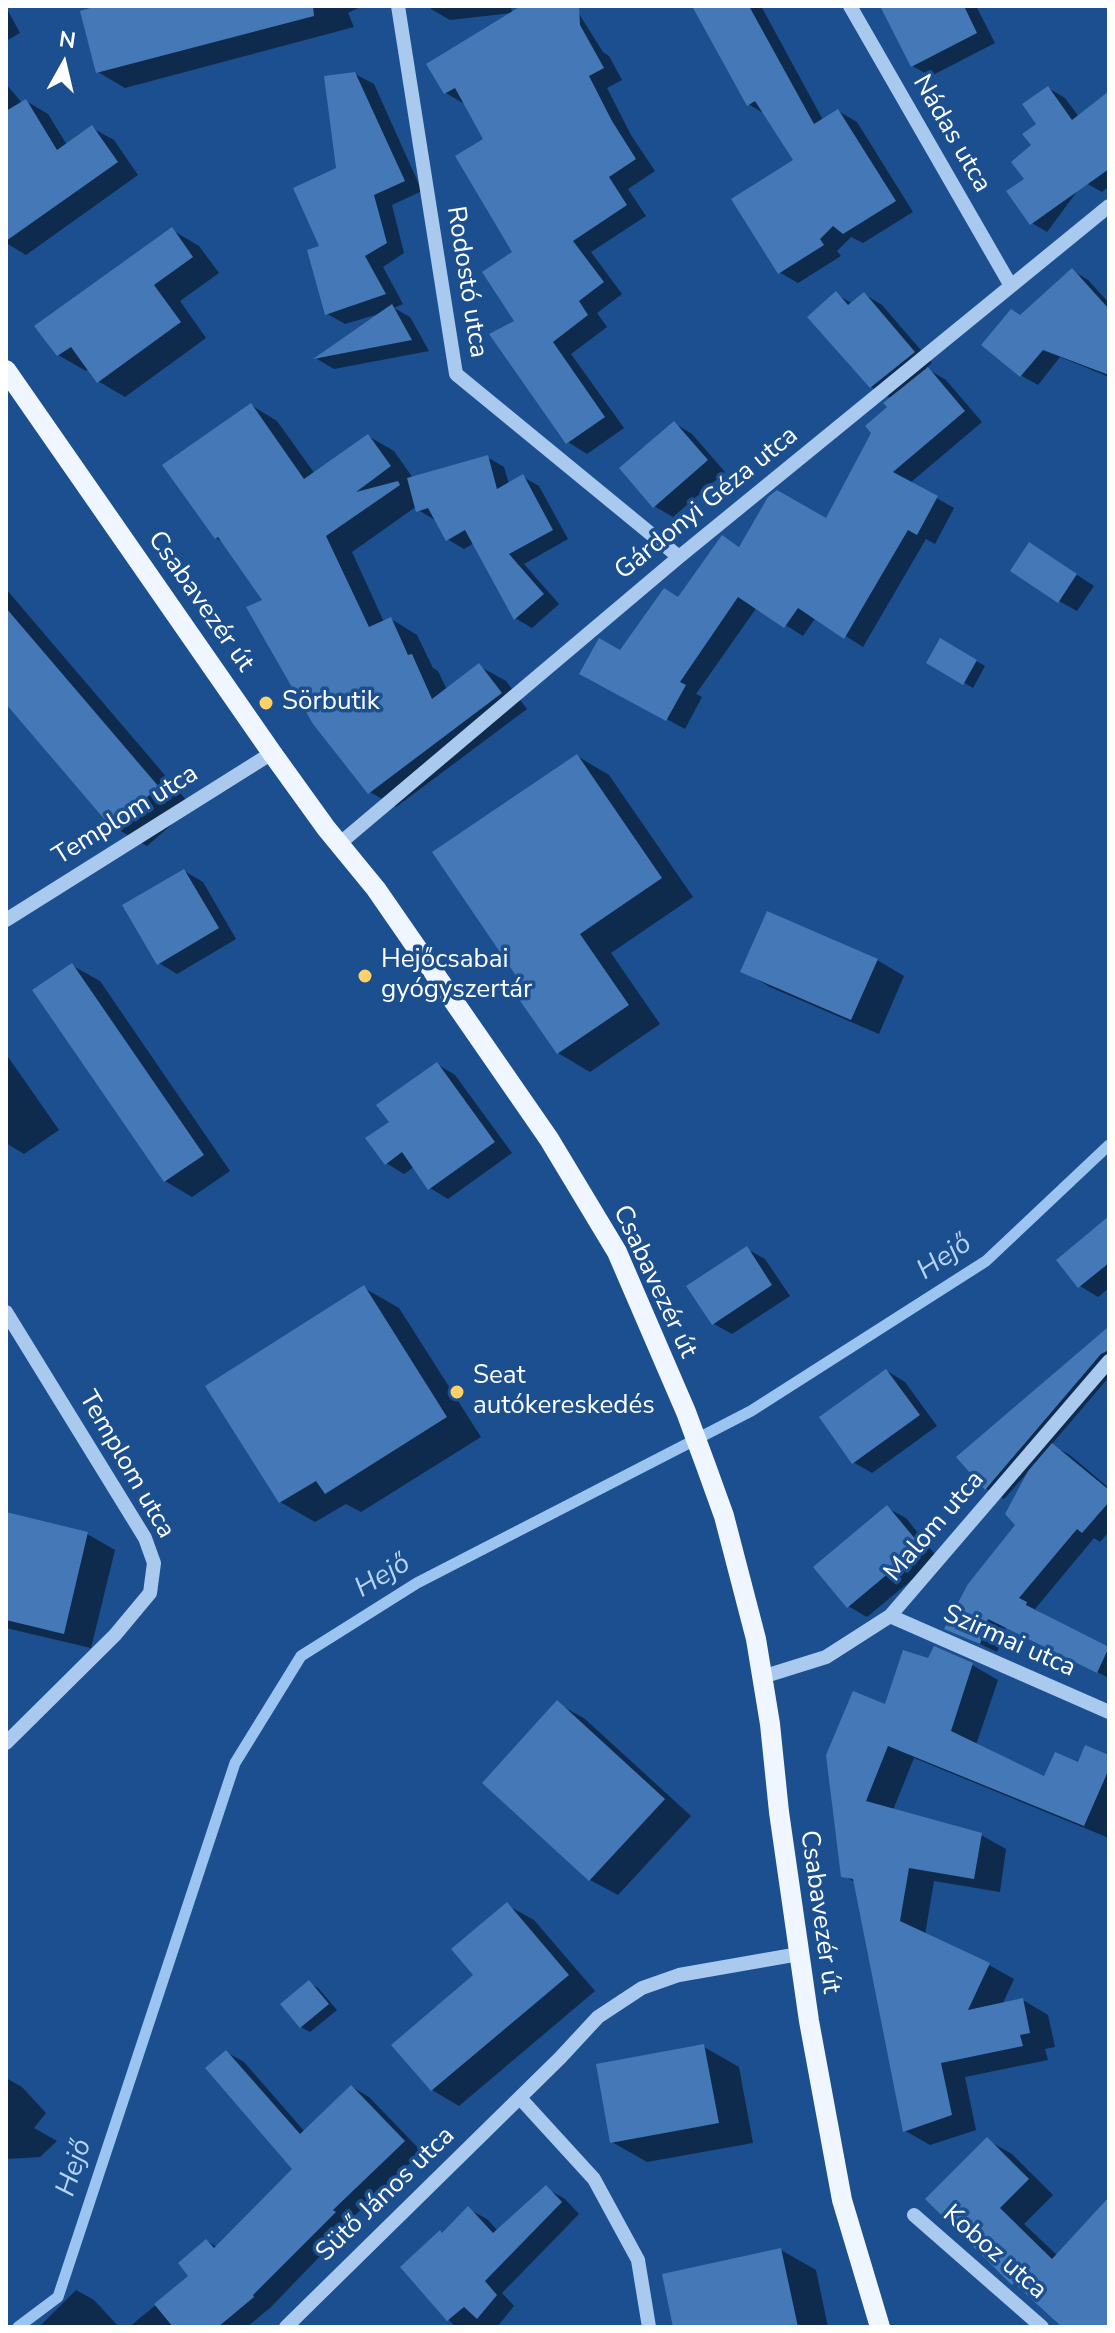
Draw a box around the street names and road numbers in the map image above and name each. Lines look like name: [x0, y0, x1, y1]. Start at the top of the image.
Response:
street label: Nádas utca: [905, 70, 997, 198]
street label: Rodostó utca: [439, 204, 493, 360]
street label: Gárdonyi Géza utca: [609, 421, 805, 587]
street label: Csabavezér út: [140, 526, 260, 678]
street label: Templom utca: [48, 759, 204, 873]
street label: Csabavezér út: [605, 1201, 703, 1363]
street label: Templom utca: [71, 1386, 181, 1544]
street label: Malom utca: [879, 1465, 991, 1589]
street label: Szirmai utca: [938, 1599, 1080, 1685]
street label: Csabavezér út: [792, 1828, 846, 1996]
street label: Sütő János utca: [310, 2121, 462, 2269]
street label: Koboz utca: [936, 2199, 1052, 2307]

